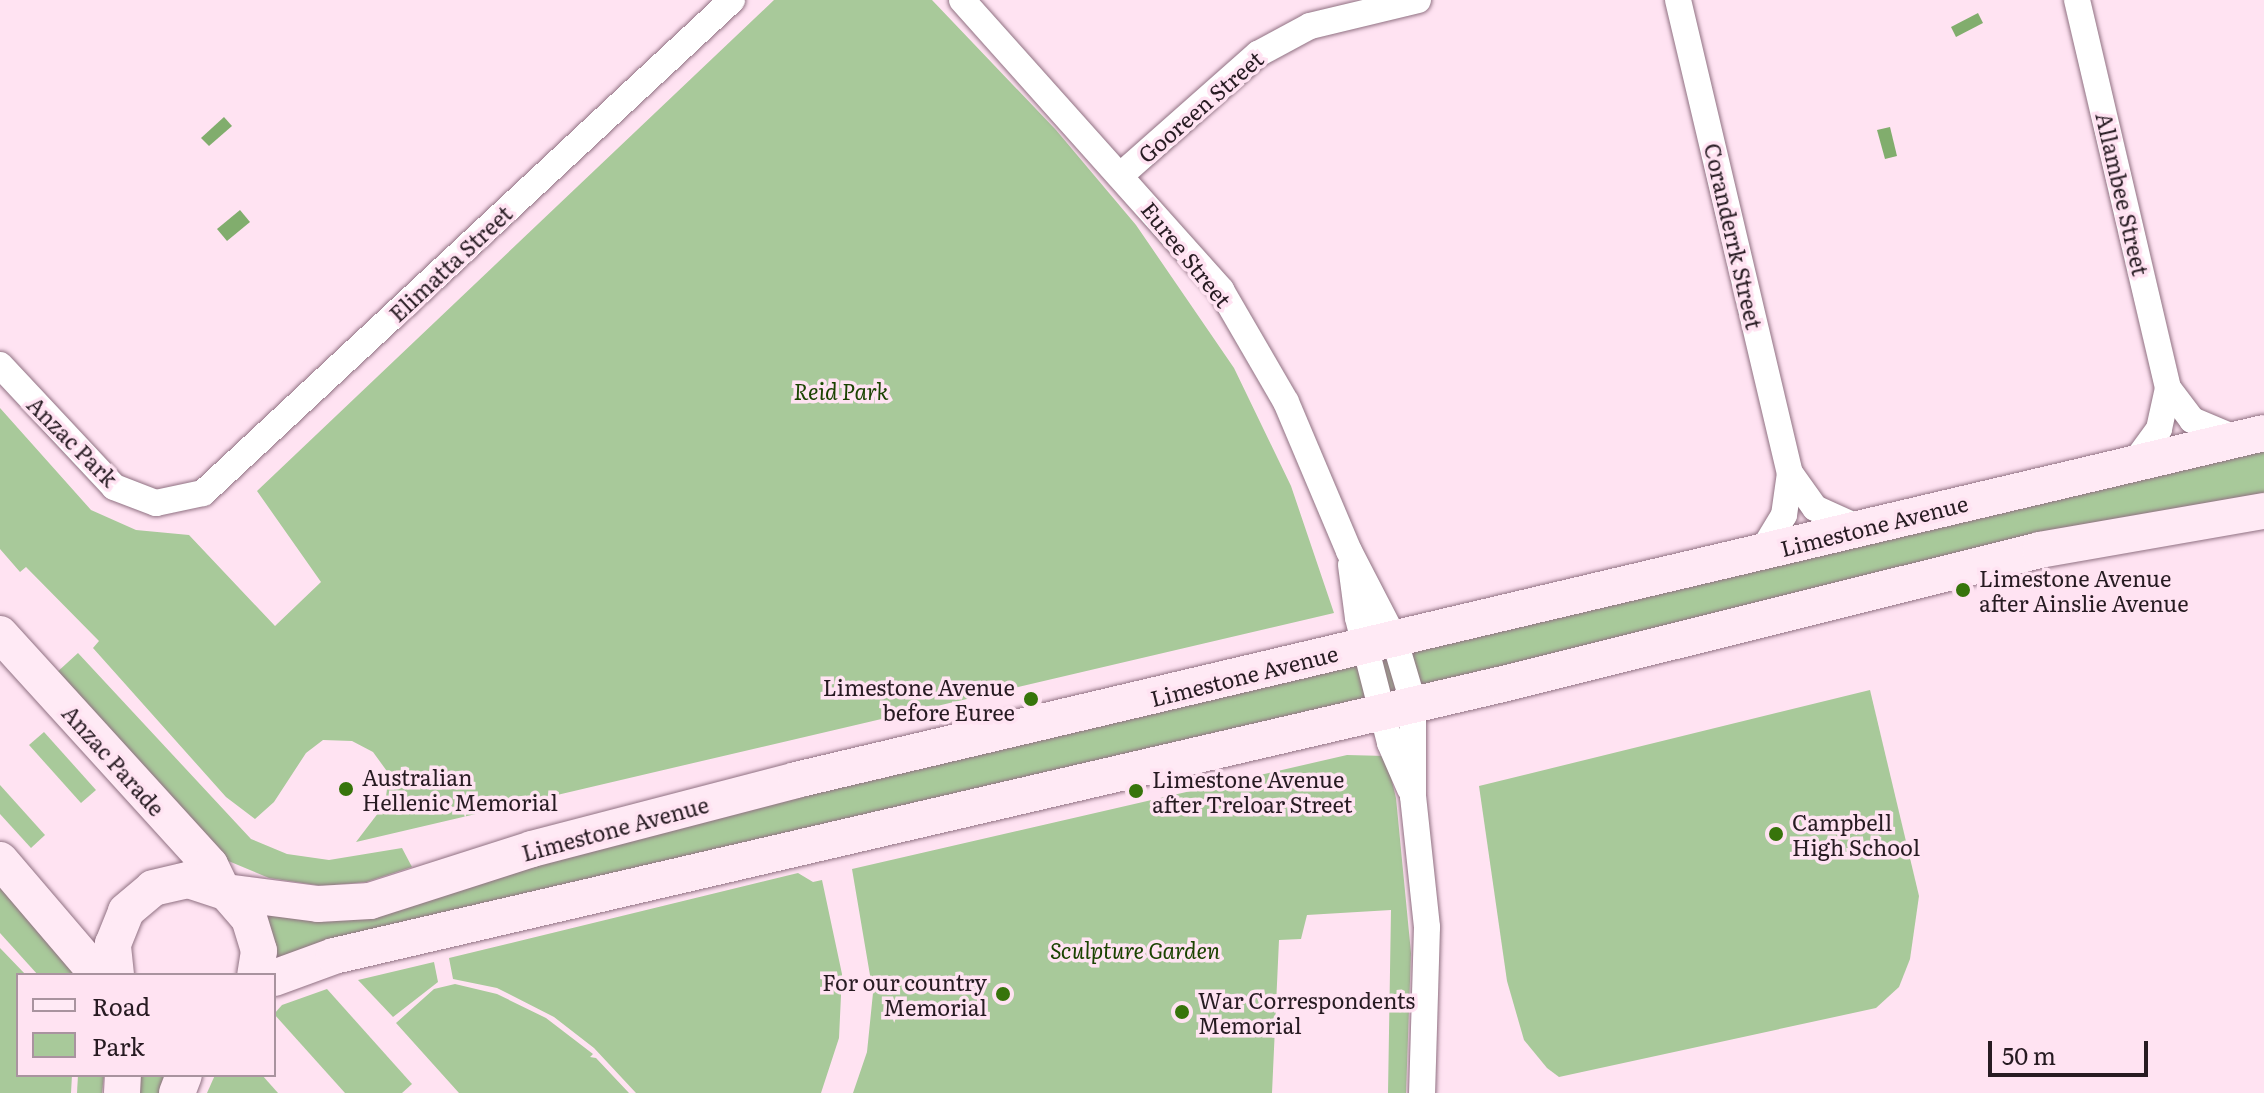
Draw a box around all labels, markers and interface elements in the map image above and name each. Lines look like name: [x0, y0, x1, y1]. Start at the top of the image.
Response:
street label: Gooreen Street: [1132, 45, 1268, 167]
street label: Allambee Street: [2091, 110, 2155, 278]
street label: Coranderrk Street: [1700, 140, 1768, 332]
street label: Euree Street: [1136, 196, 1238, 312]
street label: Elimatta Street: [383, 200, 517, 326]
park label: Reid Park: [794, 378, 888, 404]
street label: Anzac Park: [23, 391, 123, 491]
street label: Limestone Avenue: [1778, 489, 1970, 561]
place label: Limestone Avenue after Ainslie Avenue: [1979, 564, 2189, 616]
marker: Limestone Avenue after Ainslie Avenue: [1954, 581, 1972, 599]
street label: Limestone Avenue: [1148, 639, 1340, 711]
place label: Limestone Avenue before Euree: [823, 673, 1015, 724]
marker: Limestone Avenue before Euree: [1022, 690, 1040, 708]
street label: Anzac Parade: [57, 699, 171, 821]
place label: Australian Hellenic Memorial: [362, 763, 558, 814]
place label: Limestone Avenue after Treloar Street: [1152, 765, 1352, 816]
marker: Australian Hellenic Memorial: [337, 780, 355, 798]
marker: Limestone Avenue after Treloar Street: [1127, 782, 1145, 800]
street label: Limestone Avenue: [519, 790, 711, 866]
place label: Campbell High School: [1792, 808, 1920, 860]
marker: Campbell High School: [1767, 825, 1785, 843]
park label: Sculpture Garden: [1050, 937, 1220, 963]
place label: For our country Memorial: [822, 968, 987, 1020]
legend: [16, 973, 276, 1077]
marker: For our country Memorial: [994, 985, 1012, 1003]
place label: War Correspondents Memorial: [1198, 986, 1415, 1038]
text: Road: [92, 988, 150, 1023]
marker: War Correspondents Memorial: [1173, 1003, 1191, 1021]
scale bar: [1992, 1025, 2152, 1075]
text: Park: [92, 1028, 145, 1063]
text: 50 m: [2002, 1037, 2056, 1072]

